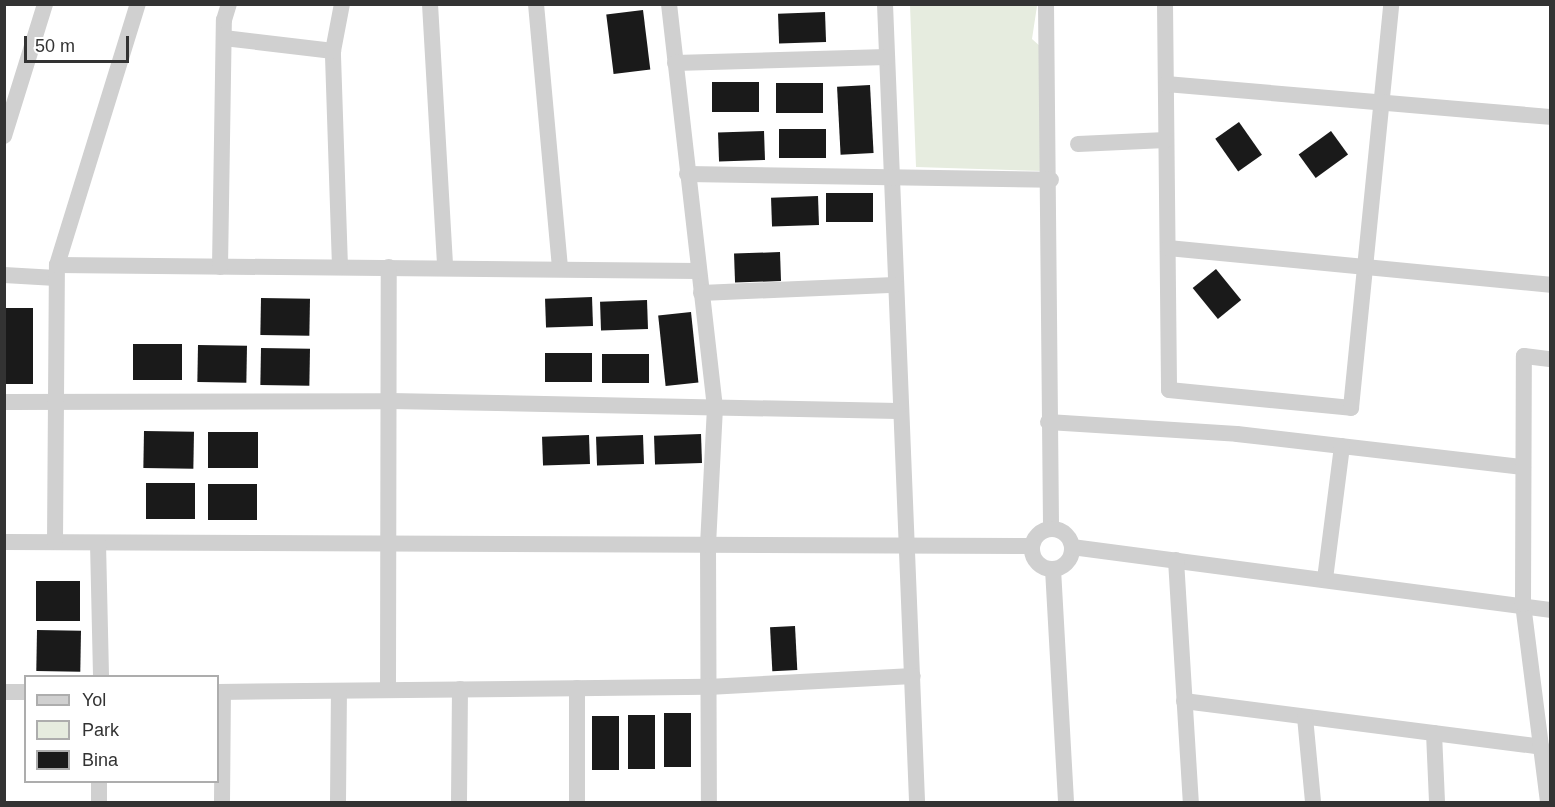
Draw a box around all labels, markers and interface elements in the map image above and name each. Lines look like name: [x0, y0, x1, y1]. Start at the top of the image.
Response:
scale bar: [27, 24, 132, 62]
text: 50 m: [35, 36, 75, 56]
legend: [24, 675, 219, 783]
text: Yol: [82, 690, 106, 710]
text: Park: [82, 720, 119, 740]
text: Bina: [82, 750, 118, 770]

